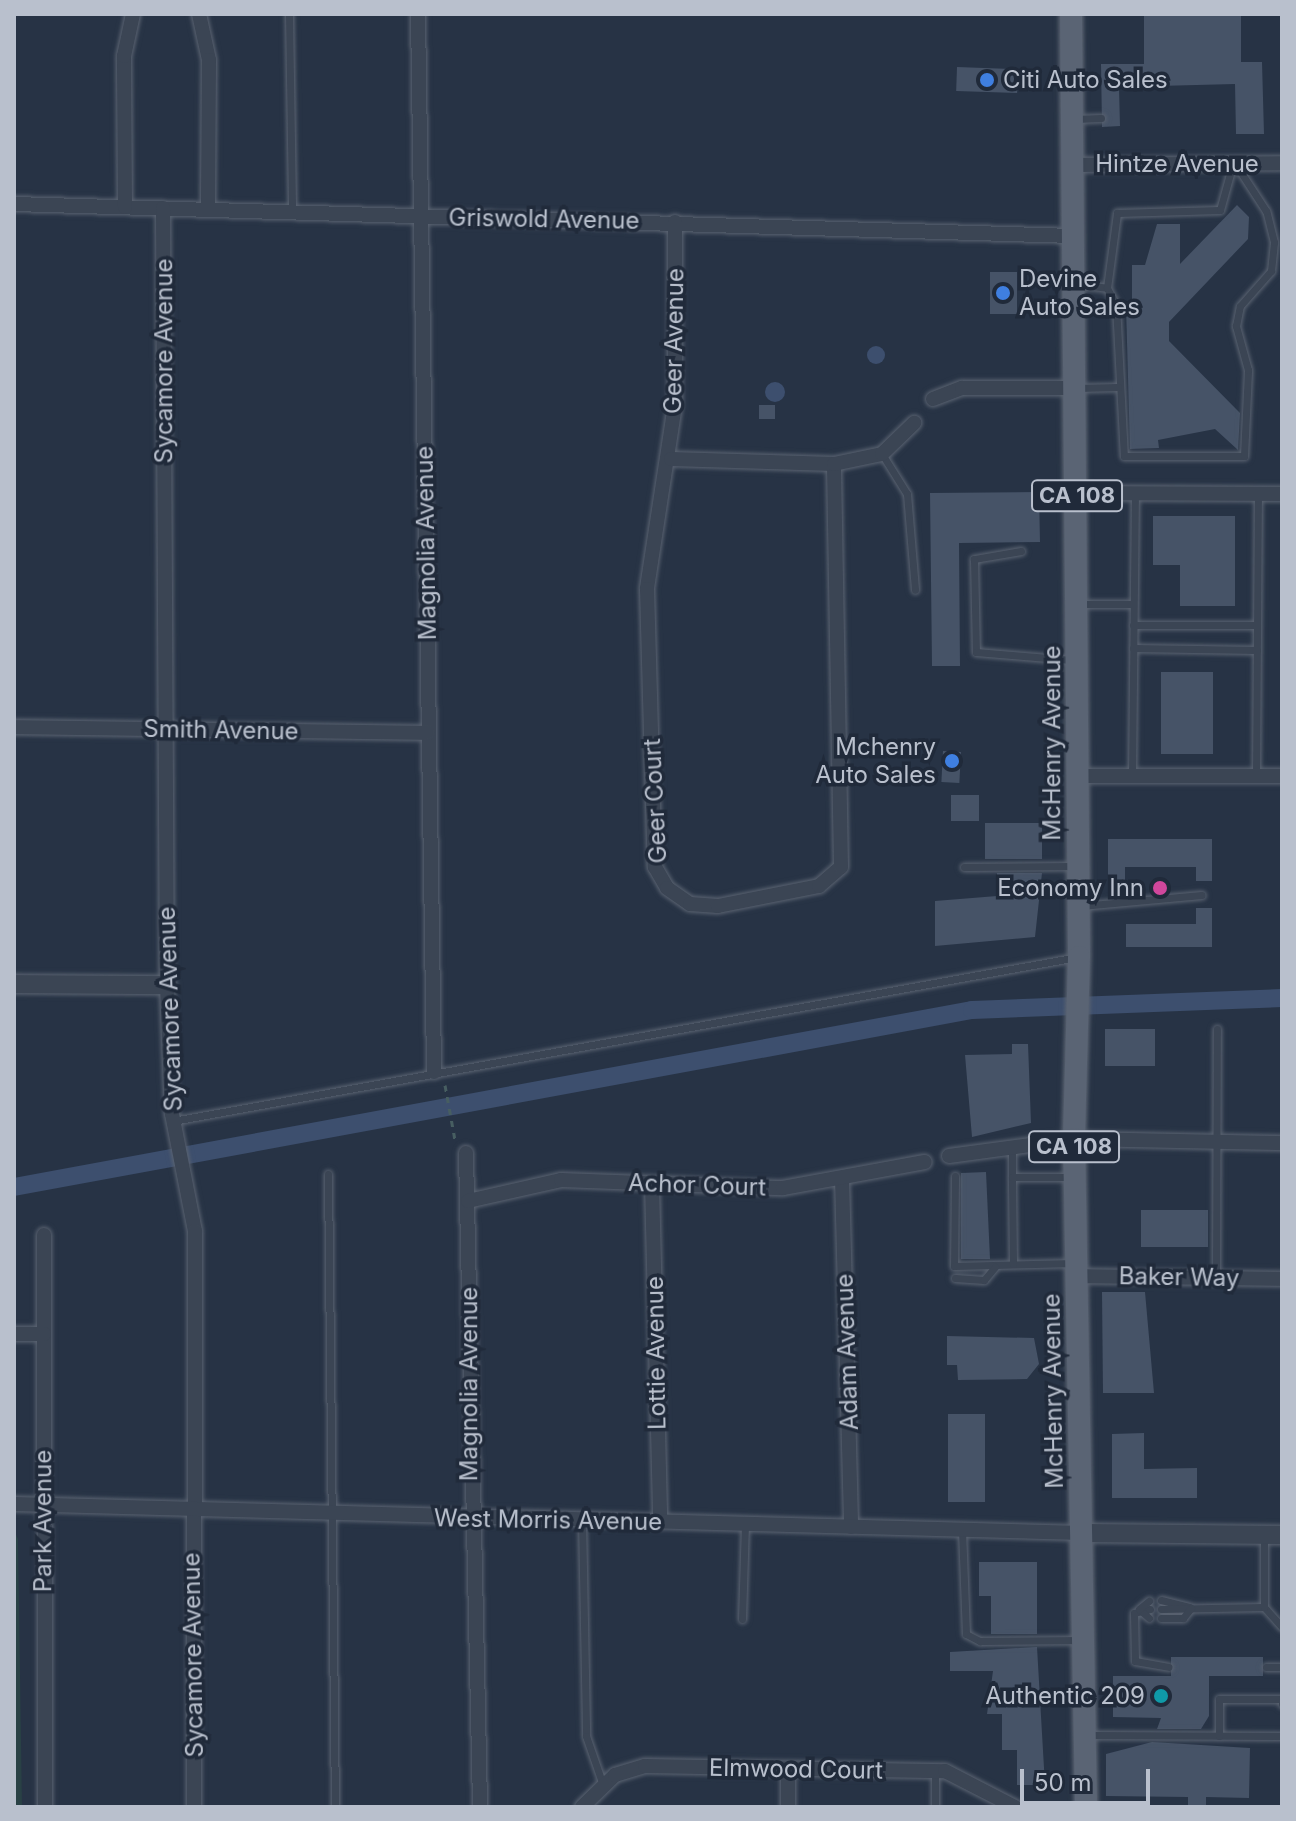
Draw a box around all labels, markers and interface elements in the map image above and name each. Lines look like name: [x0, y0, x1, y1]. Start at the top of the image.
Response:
place label: Citi Auto Sales: [1003, 66, 1168, 94]
marker: Citi Auto Sales: [978, 71, 996, 89]
street label: Hintze Avenue: [1095, 150, 1259, 178]
street label: Griswold Avenue: [448, 203, 640, 235]
street label: Sycamore Avenue: [150, 259, 178, 463]
place label: Devine Auto Sales: [1019, 265, 1140, 321]
street label: Geer Avenue: [658, 268, 690, 414]
marker: Devine Auto Sales: [994, 284, 1012, 302]
street label: Magnolia Avenue: [410, 445, 442, 641]
road number: CA 108: [1031, 478, 1123, 514]
street label: McHenry Avenue: [1038, 645, 1066, 841]
street label: Smith Avenue: [143, 714, 299, 746]
place label: Mchenry Auto Sales: [815, 733, 936, 789]
street label: Geer Court: [637, 738, 673, 864]
marker: Mchenry Auto Sales: [943, 752, 961, 770]
place label: Economy Inn: [997, 874, 1144, 902]
marker: Economy Inn: [1151, 879, 1169, 897]
street label: Sycamore Avenue: [152, 906, 188, 1112]
road number: CA 108: [1028, 1129, 1120, 1165]
street label: Achor Court: [628, 1168, 766, 1202]
street label: Baker Way: [1118, 1262, 1240, 1292]
street label: Adam Avenue: [830, 1273, 864, 1431]
street label: Lottie Avenue: [640, 1276, 672, 1430]
street label: Magnolia Avenue: [455, 1287, 483, 1481]
street label: McHenry Avenue: [1037, 1293, 1069, 1489]
street label: Park Avenue: [29, 1450, 57, 1592]
street label: West Morris Avenue: [434, 1504, 662, 1536]
street label: Sycamore Avenue: [177, 1552, 209, 1758]
place label: Authentic 209: [985, 1682, 1145, 1710]
marker: Authentic 209: [1152, 1687, 1170, 1705]
street label: Elmwood Court: [709, 1753, 883, 1785]
scale bar: [1024, 1753, 1154, 1803]
text: 50 m: [1034, 1768, 1092, 1797]

